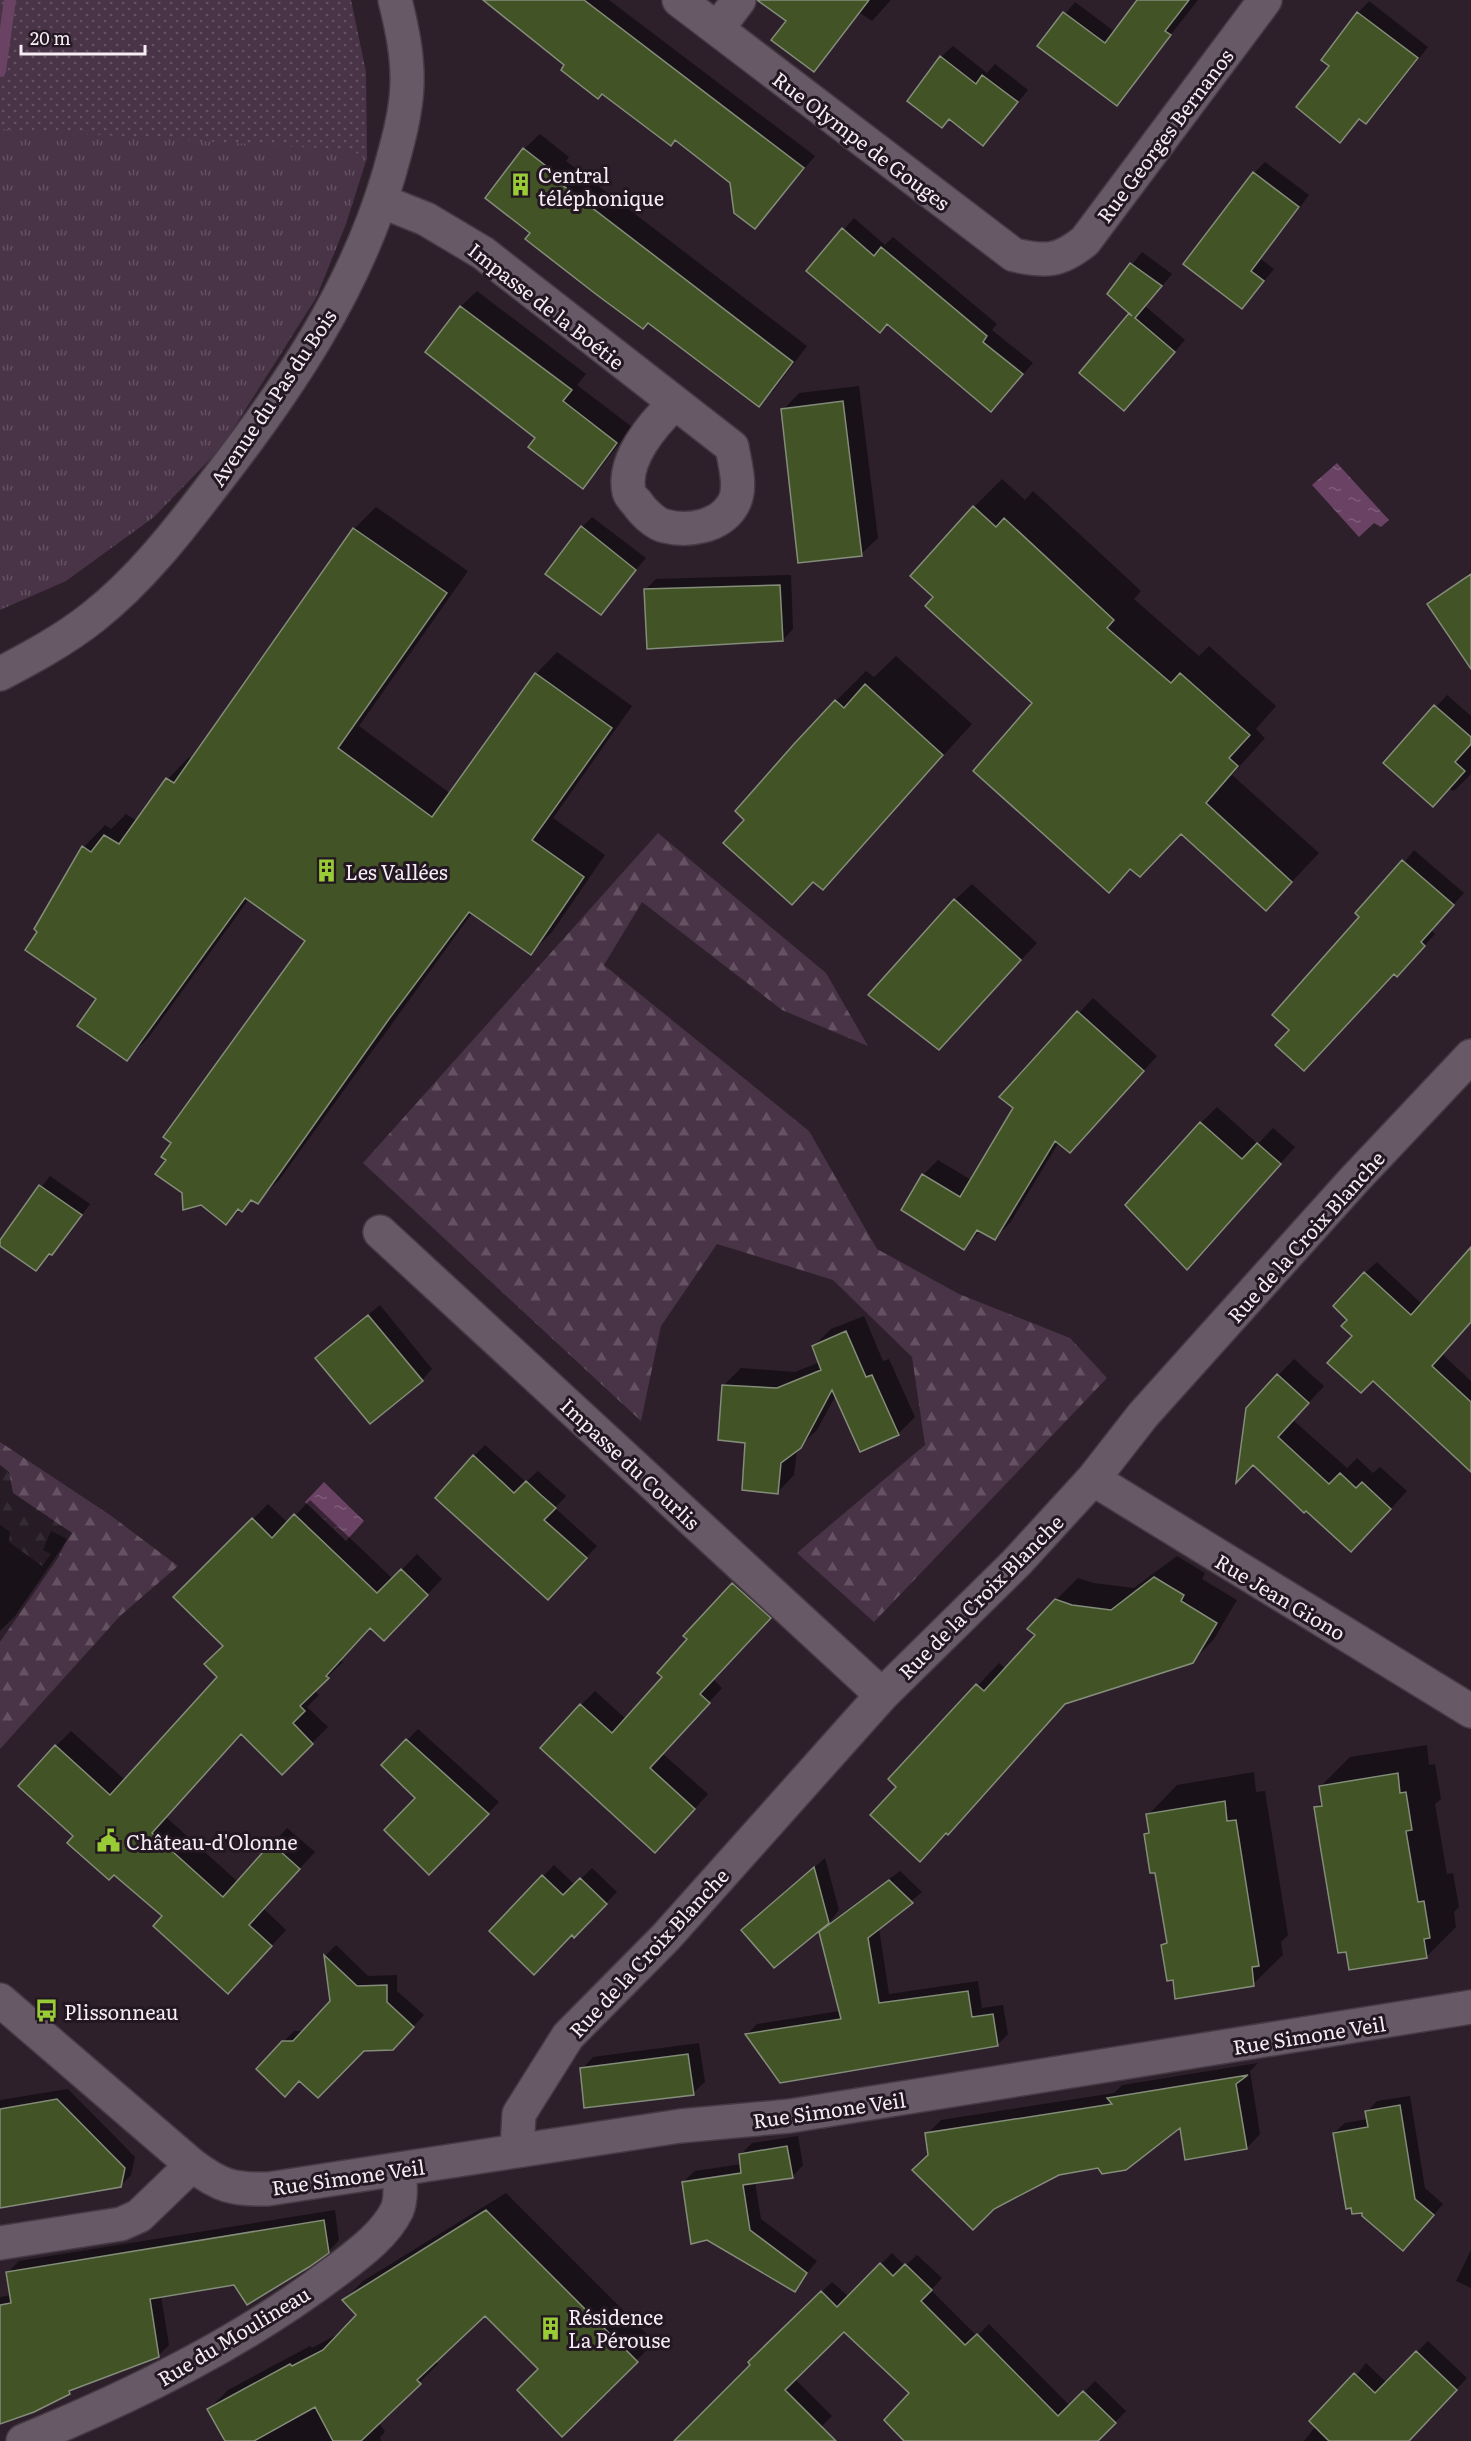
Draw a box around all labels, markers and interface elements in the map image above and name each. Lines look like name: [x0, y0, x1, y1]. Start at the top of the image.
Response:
scale bar: [21, 18, 146, 56]
text: 20 m: [30, 24, 71, 51]
street label: Rue Georges Bernanos: [1088, 42, 1240, 228]
street label: Rue Olympe de Gouges: [767, 63, 957, 217]
place label: Central téléphonique: [538, 159, 664, 212]
building icon: Central téléphonique: [507, 172, 533, 198]
street label: Impasse de la Boétie: [463, 234, 631, 376]
street label: Avenue du Pas du Bois: [201, 302, 343, 492]
place label: Les Vallées: [345, 856, 448, 886]
building icon: Les Vallées: [314, 858, 340, 884]
street label: Rue de la Croix Blanche: [1219, 1143, 1391, 1329]
street label: Impasse du Courlis: [555, 1390, 707, 1536]
street label: Rue de la Croix Blanche: [891, 1507, 1069, 1685]
street label: Rue Jean Giono: [1210, 1545, 1352, 1647]
place label: Château-d'Olonne: [126, 1826, 298, 1856]
public building icon: Château-d'Olonne: [95, 1828, 121, 1854]
street label: Rue de la Croix Blanche: [561, 1860, 735, 2044]
place label: Plissonneau: [64, 1996, 179, 2026]
bus stop icon: Plissonneau: [33, 1998, 59, 2024]
street label: Rue Simone Veil: [1231, 2007, 1388, 2061]
street label: Rue Simone Veil: [751, 2083, 908, 2135]
street label: Rue Simone Veil: [270, 2150, 427, 2202]
street label: Rue du Moulineau: [151, 2277, 315, 2392]
place label: Résidence La Pérouse: [568, 2301, 671, 2354]
building icon: Résidence La Pérouse: [537, 2315, 563, 2341]

